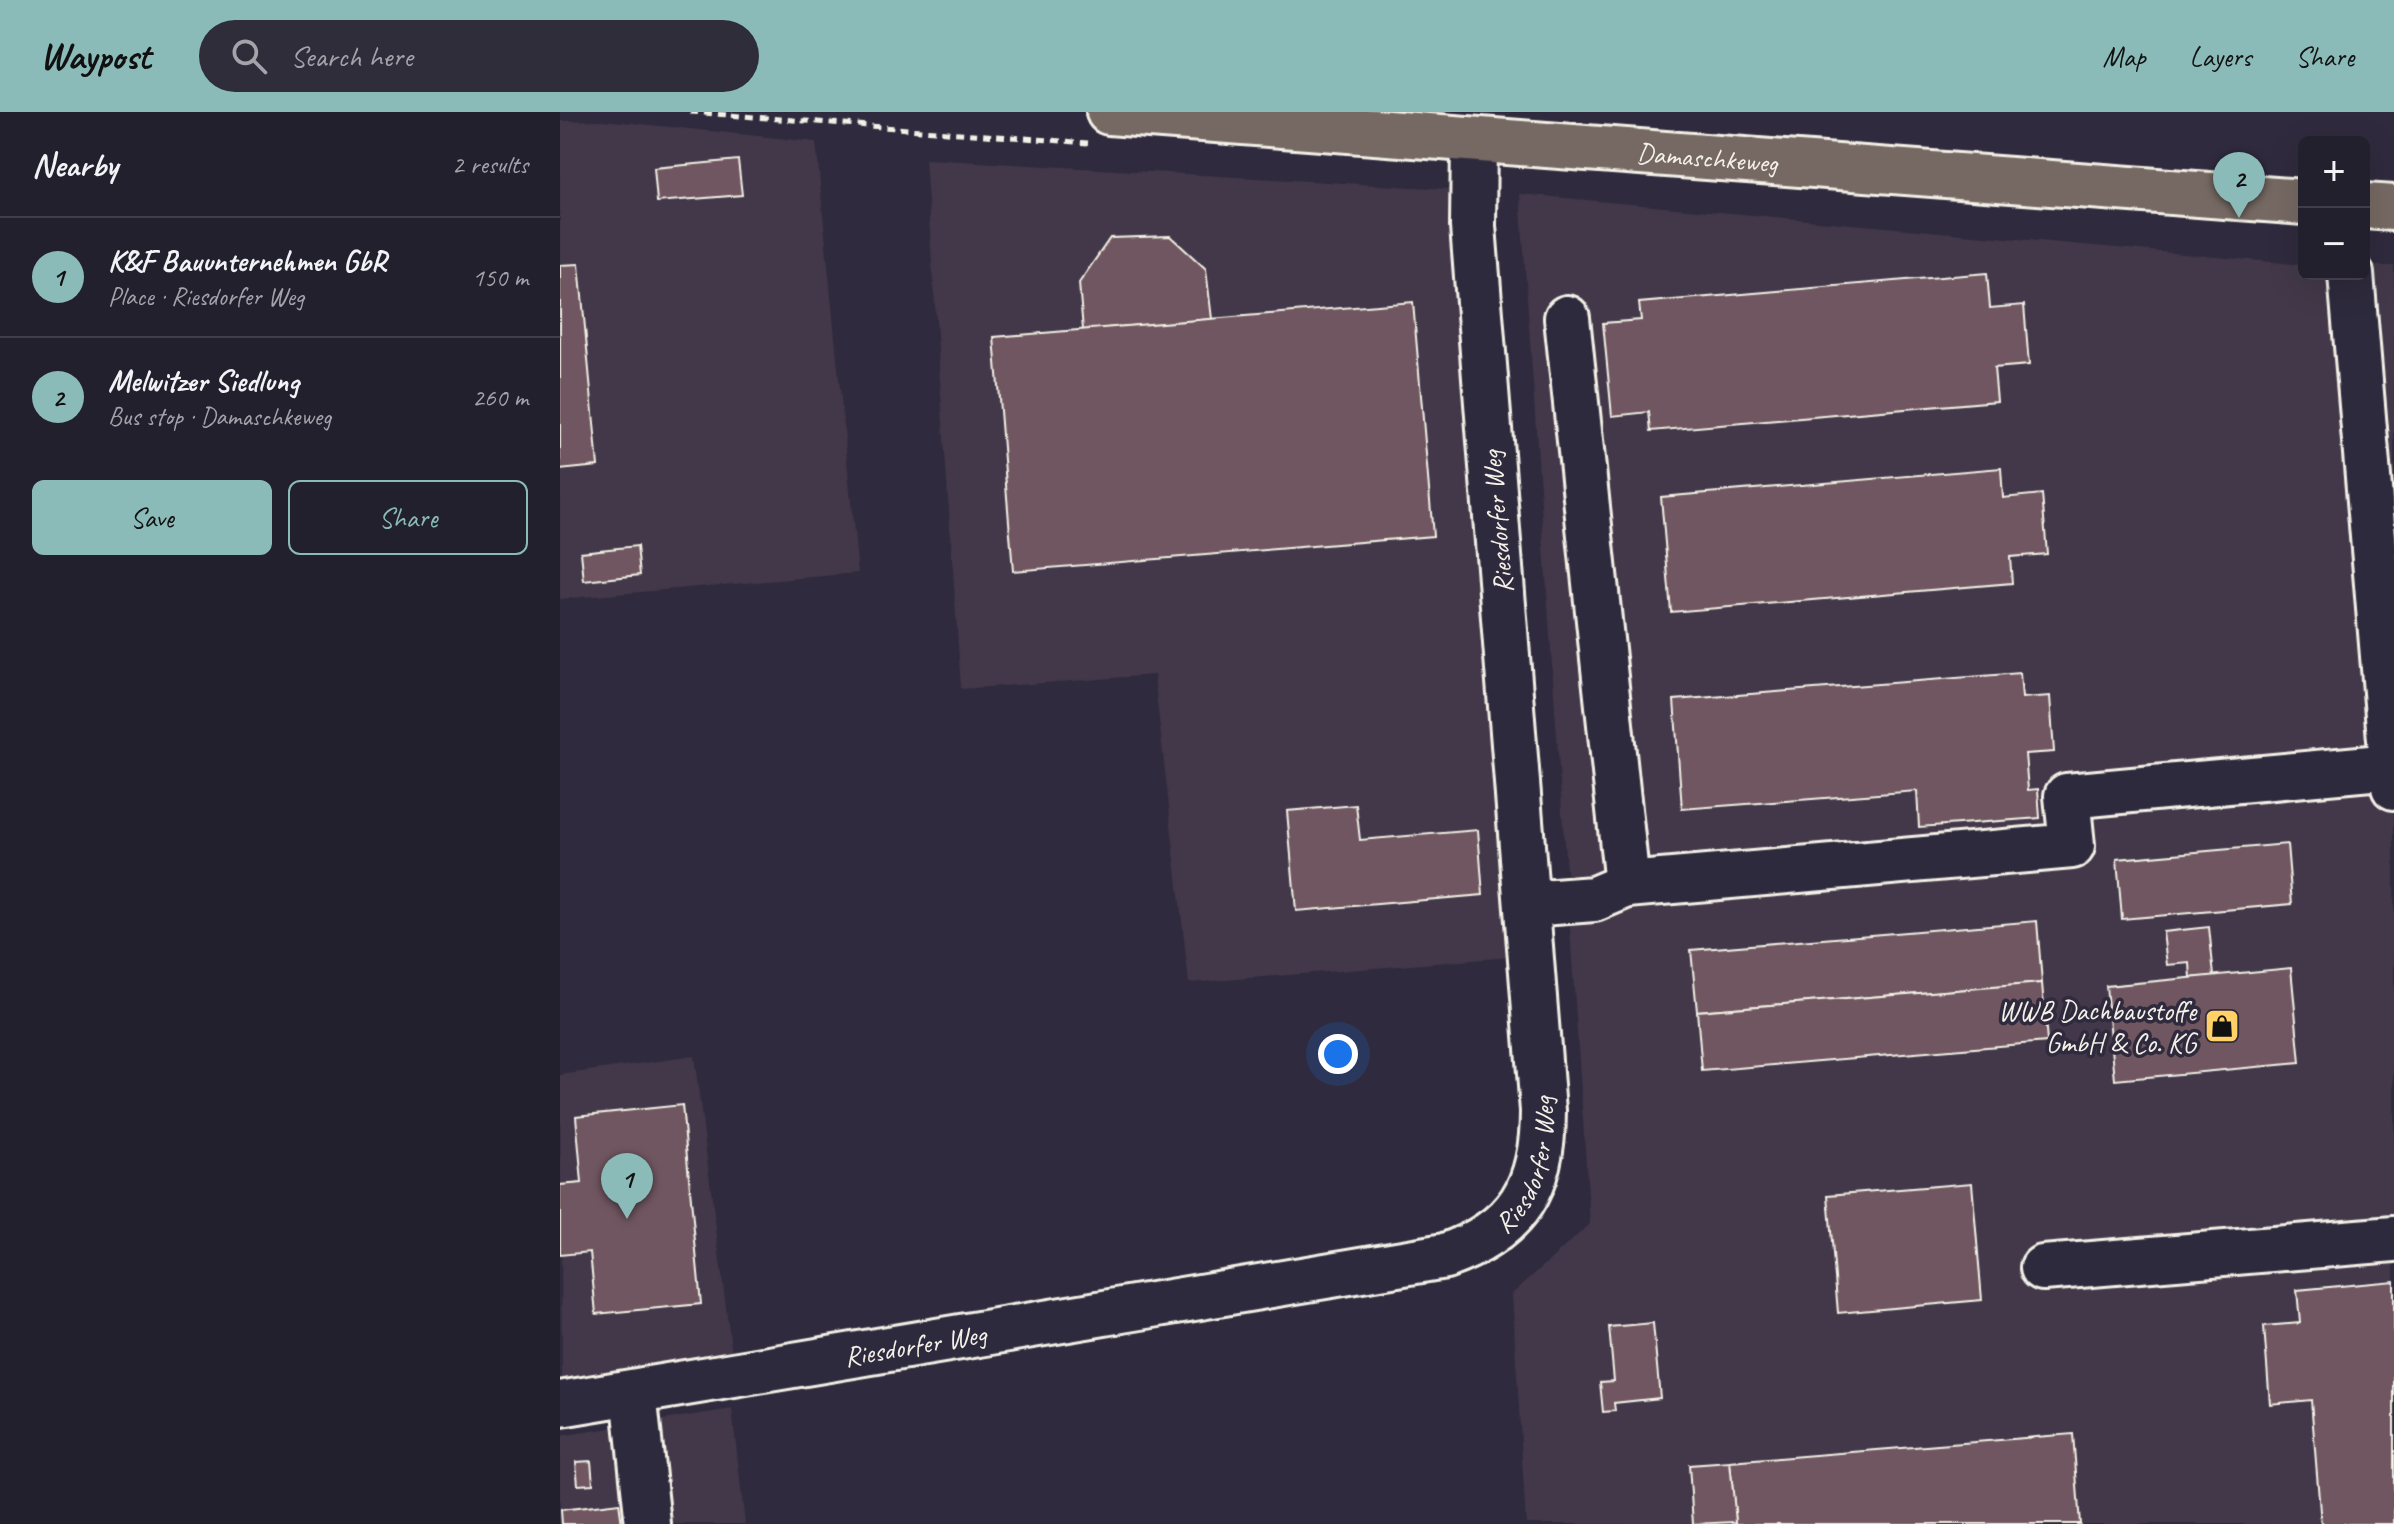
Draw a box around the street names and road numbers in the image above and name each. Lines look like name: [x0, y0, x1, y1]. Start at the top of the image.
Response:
street label: Damaschkeweg: [1636, 134, 1780, 180]
street label: Riesdorfer Weg: [1473, 447, 1521, 595]
street label: Riesdorfer Weg: [1487, 1093, 1561, 1240]
street label: Riesdorfer Weg: [841, 1315, 991, 1374]

